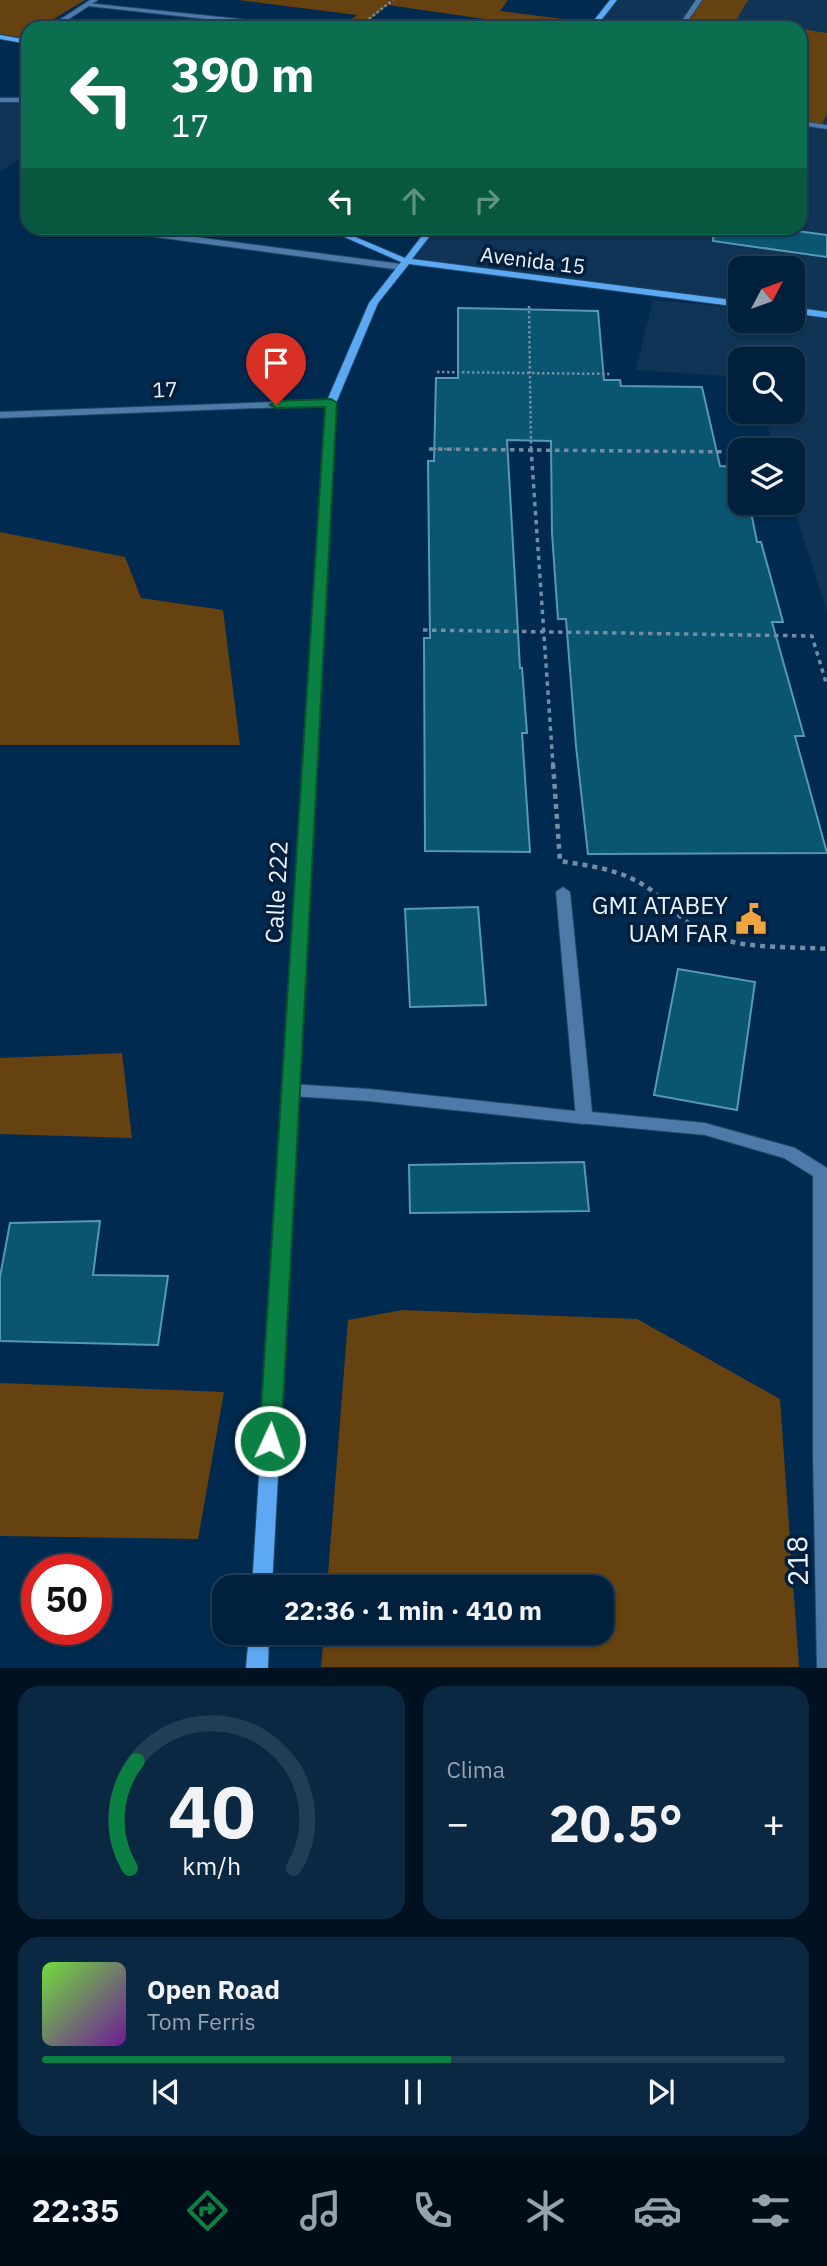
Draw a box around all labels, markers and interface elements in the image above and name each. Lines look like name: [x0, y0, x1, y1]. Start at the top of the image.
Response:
text: 390 m: [171, 42, 315, 105]
icon: left: [56, 49, 147, 140]
text: 17: [171, 104, 209, 146]
icon: left: [322, 182, 360, 220]
icon: ahead: [395, 182, 433, 220]
icon: right: [468, 182, 506, 220]
street label: Avenida 15: [479, 240, 587, 280]
north arrow: [728, 256, 805, 332]
map controls: [728, 256, 805, 515]
pin: [246, 333, 306, 405]
icon: arrive: [257, 344, 295, 382]
button: search: [728, 347, 805, 424]
street label: 17: [152, 375, 178, 403]
button: layers: [728, 438, 805, 515]
street label: Calle 222: [257, 840, 295, 944]
place label: GMI ATABEY UAM FAR: [592, 889, 728, 949]
public building icon: GMI ATABEY UAM FAR: [734, 902, 768, 936]
position arrow: [233, 1404, 307, 1478]
street label: 218: [778, 1535, 816, 1587]
speed limit sign: 50: [21, 1554, 112, 1645]
text: 22:36 · 1 min · 410 m: [284, 1593, 542, 1627]
text: Clima: [447, 1754, 505, 1784]
text: 40: [168, 1764, 255, 1859]
text: 20.5°: [549, 1789, 683, 1856]
text: −: [447, 1798, 469, 1847]
text: +: [762, 1798, 785, 1847]
text: km/h: [182, 1849, 241, 1882]
text: Open Road: [147, 1972, 280, 2006]
text: Tom Ferris: [147, 2006, 256, 2036]
icon: previous: [147, 2073, 185, 2111]
icon: pause: [394, 2073, 432, 2111]
icon: next: [642, 2073, 680, 2111]
icon: directions: [183, 2186, 232, 2235]
icon: music: [296, 2186, 345, 2235]
icon: phone: [408, 2186, 457, 2235]
icon: climate: [521, 2186, 570, 2235]
icon: car: [633, 2186, 682, 2235]
icon: filters: [746, 2186, 795, 2235]
text: 22:35: [32, 2189, 119, 2231]

